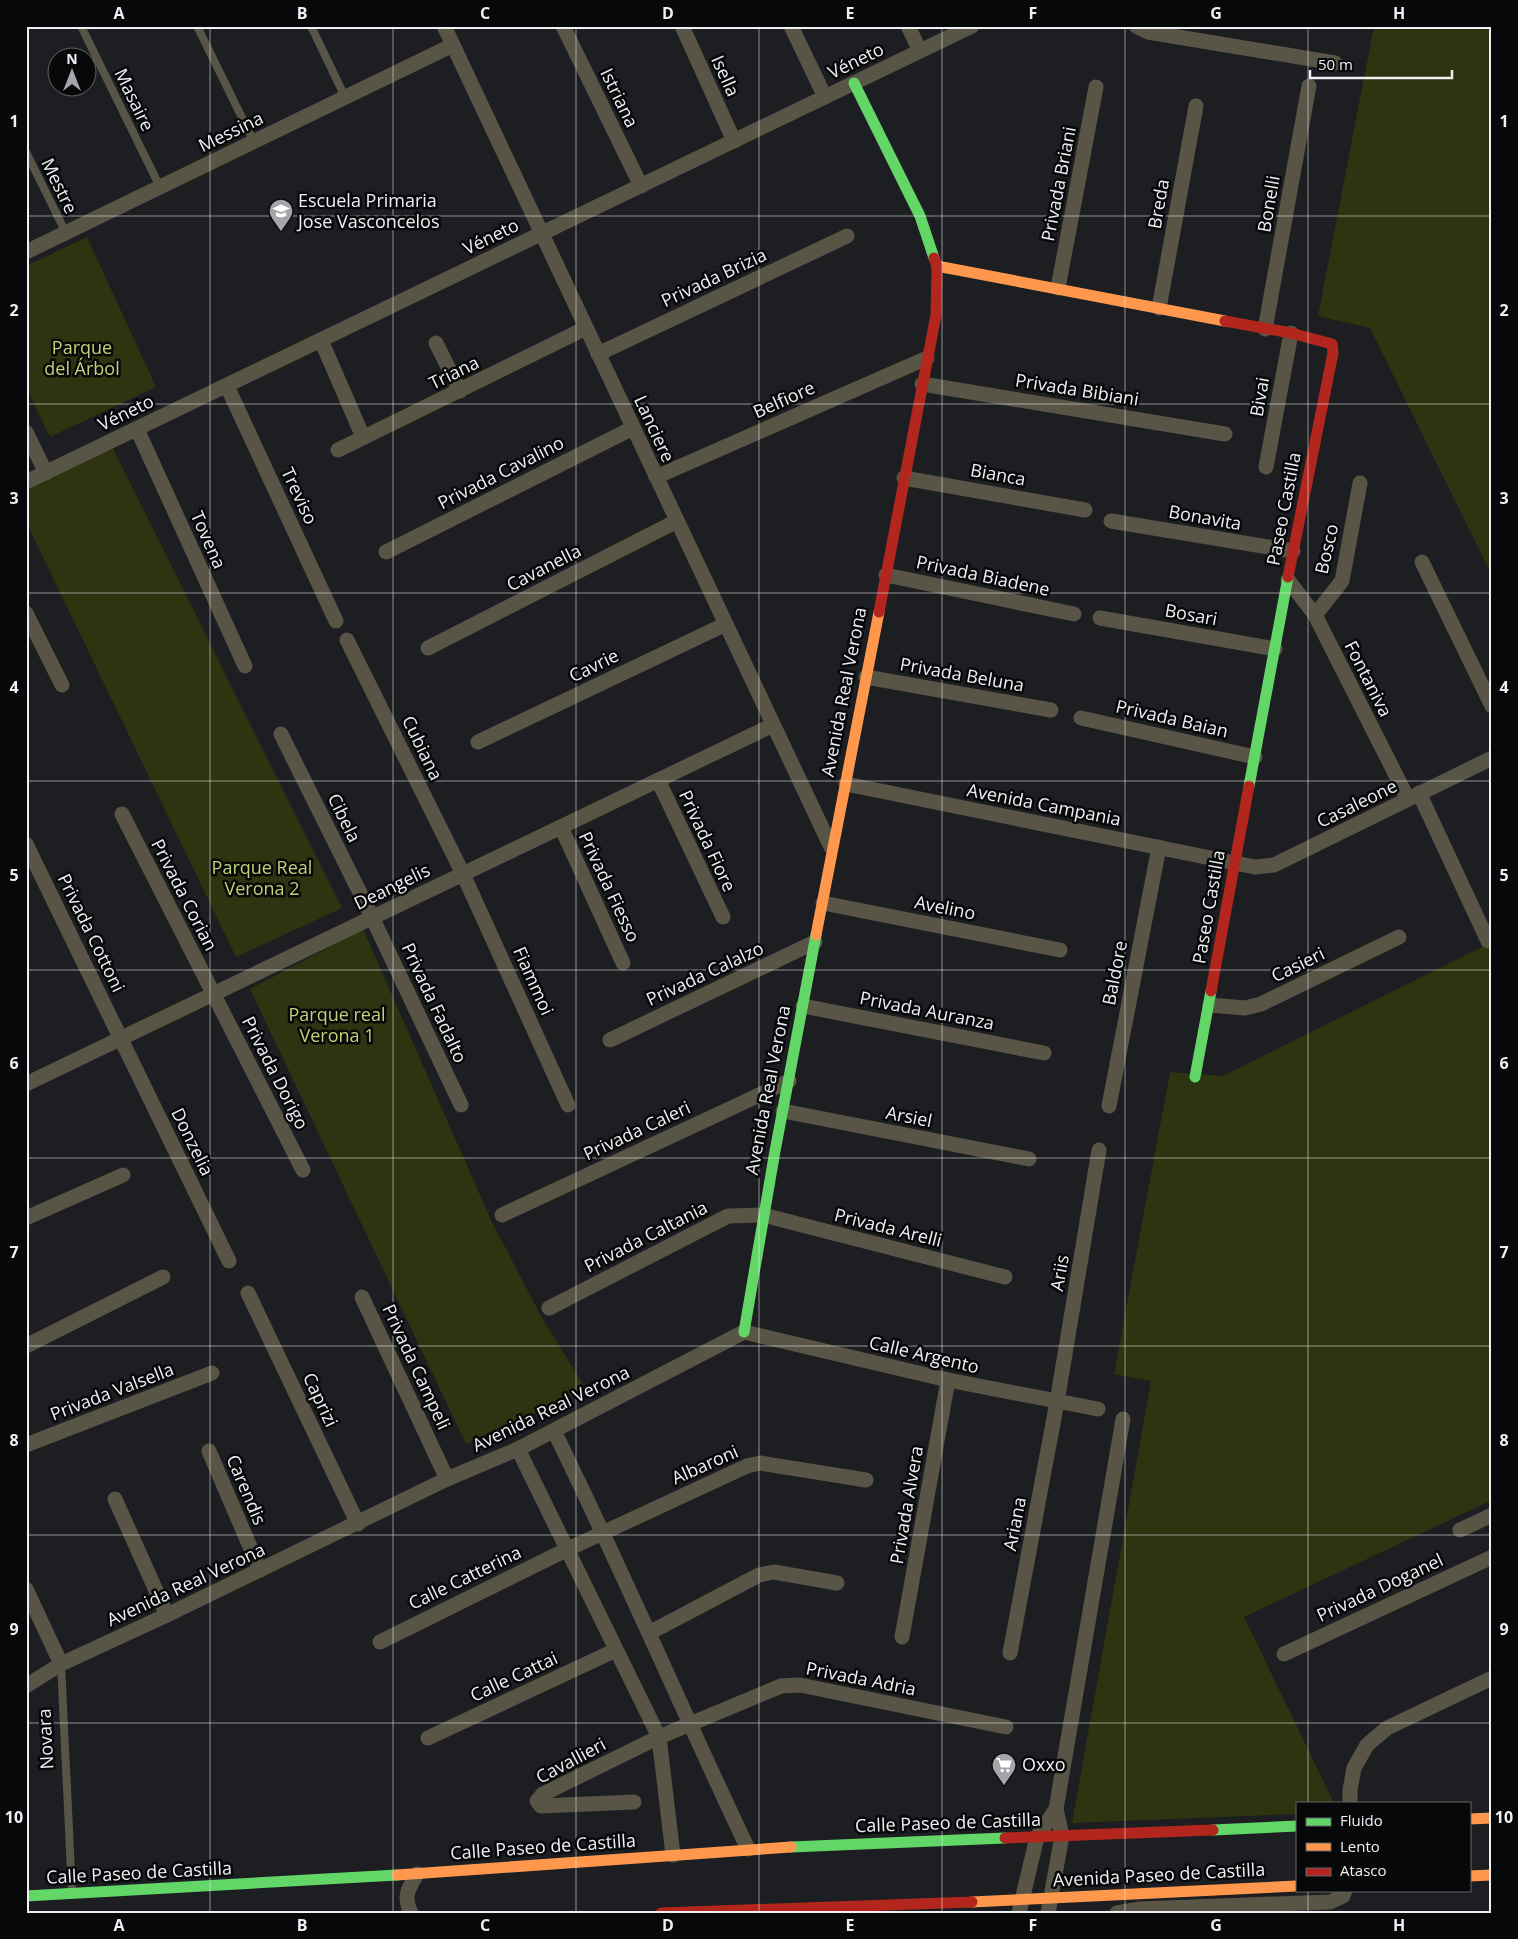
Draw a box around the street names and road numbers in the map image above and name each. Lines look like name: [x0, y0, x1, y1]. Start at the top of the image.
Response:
street label: Véneto: [824, 36, 887, 84]
street label: Isella: [706, 51, 746, 100]
street label: Masaire: [109, 64, 160, 135]
street label: Istriana: [595, 64, 644, 131]
street label: Messina: [194, 105, 267, 157]
street label: Privada Briani: [1035, 124, 1081, 243]
street label: Mestre: [36, 154, 84, 217]
street label: Bonelli: [1251, 174, 1285, 234]
street label: Breda: [1142, 177, 1174, 231]
street label: Véneto: [459, 212, 522, 260]
street label: Privada Brizia: [657, 242, 770, 312]
street label: Triana: [425, 350, 483, 394]
street label: Privada Bibiani: [1014, 367, 1141, 411]
street label: Belfiore: [749, 375, 818, 423]
street label: Bivai: [1244, 375, 1274, 418]
street label: Véneto: [94, 388, 157, 436]
street label: Lanciere: [629, 391, 681, 466]
street label: Privada Cavalino: [433, 430, 568, 514]
street label: Paseo Castilla: [1260, 450, 1306, 568]
street label: Bianca: [969, 457, 1028, 491]
street label: Treviso: [276, 463, 324, 528]
street label: Bonavita: [1167, 499, 1243, 535]
street label: Tovena: [186, 507, 232, 572]
street label: Bosco: [1309, 521, 1343, 576]
street label: Cavanella: [502, 538, 585, 596]
street label: Privada Biadene: [914, 549, 1052, 601]
street label: Bosari: [1163, 598, 1219, 630]
street label: Avenida Real Verona: [815, 605, 871, 779]
street label: Fontaniva: [1340, 636, 1398, 721]
street label: Cavrie: [565, 643, 622, 687]
street label: Privada Beluna: [898, 651, 1026, 697]
street label: Privada Baian: [1114, 693, 1231, 743]
street label: Cubiana: [397, 711, 449, 784]
street label: Casaleone: [1312, 773, 1401, 833]
street label: Avenida Campania: [965, 777, 1123, 831]
street label: Privada Fiore: [674, 786, 742, 895]
street label: Cibela: [323, 789, 367, 846]
street label: Privada Fiesso: [574, 827, 646, 946]
street label: Privada Corian: [146, 835, 223, 955]
street label: Paseo Castilla: [1186, 848, 1230, 966]
street label: Deangelis: [350, 857, 434, 915]
street label: Privada Cottoni: [53, 869, 131, 996]
street label: Avelino: [913, 889, 978, 925]
street label: Privada Calalzo: [642, 935, 767, 1011]
street label: Baldore: [1096, 938, 1132, 1007]
street label: Privada Fadalto: [397, 939, 473, 1066]
street label: Casieri: [1267, 941, 1328, 987]
street label: Fiammoi: [508, 943, 560, 1019]
street label: Privada Auranza: [858, 985, 997, 1035]
street label: Avenida Real Verona: [739, 1003, 795, 1177]
street label: Privada Dorigo: [237, 1012, 315, 1133]
street label: Privada Caleri: [579, 1095, 694, 1165]
street label: Arsiel: [884, 1100, 934, 1132]
street label: Donzelia: [166, 1104, 220, 1179]
street label: Privada Caltania: [580, 1195, 711, 1278]
street label: Privada Arelli: [832, 1202, 944, 1252]
street label: Ariis: [1044, 1253, 1074, 1293]
street label: Privada Campeli: [377, 1300, 456, 1433]
street label: Calle Argento: [867, 1330, 982, 1378]
street label: Privada Valsella: [46, 1356, 177, 1426]
street label: Avenida Real Verona: [468, 1360, 633, 1457]
street label: Caprizi: [298, 1369, 344, 1431]
street label: Albaroni: [667, 1439, 742, 1489]
street label: Privada Alvera: [884, 1444, 928, 1566]
street label: Carendis: [221, 1451, 272, 1528]
street label: Ariana: [997, 1495, 1031, 1553]
street label: Avenida Real Verona: [102, 1537, 269, 1631]
street label: Calle Catterina: [404, 1539, 525, 1615]
street label: Privada Doganel: [1313, 1547, 1447, 1627]
street label: Calle Cattai: [466, 1645, 561, 1707]
street label: Privada Adria: [804, 1656, 918, 1700]
street label: Novara: [31, 1708, 59, 1770]
street label: Cavallieri: [531, 1732, 610, 1789]
street label: Calle Paseo de Castilla: [855, 1807, 1041, 1837]
street label: Calle Paseo de Castilla: [449, 1828, 637, 1864]
street label: Calle Paseo de Castilla: [45, 1855, 232, 1889]
street label: Avenida Paseo de Castilla: [1052, 1856, 1266, 1892]

